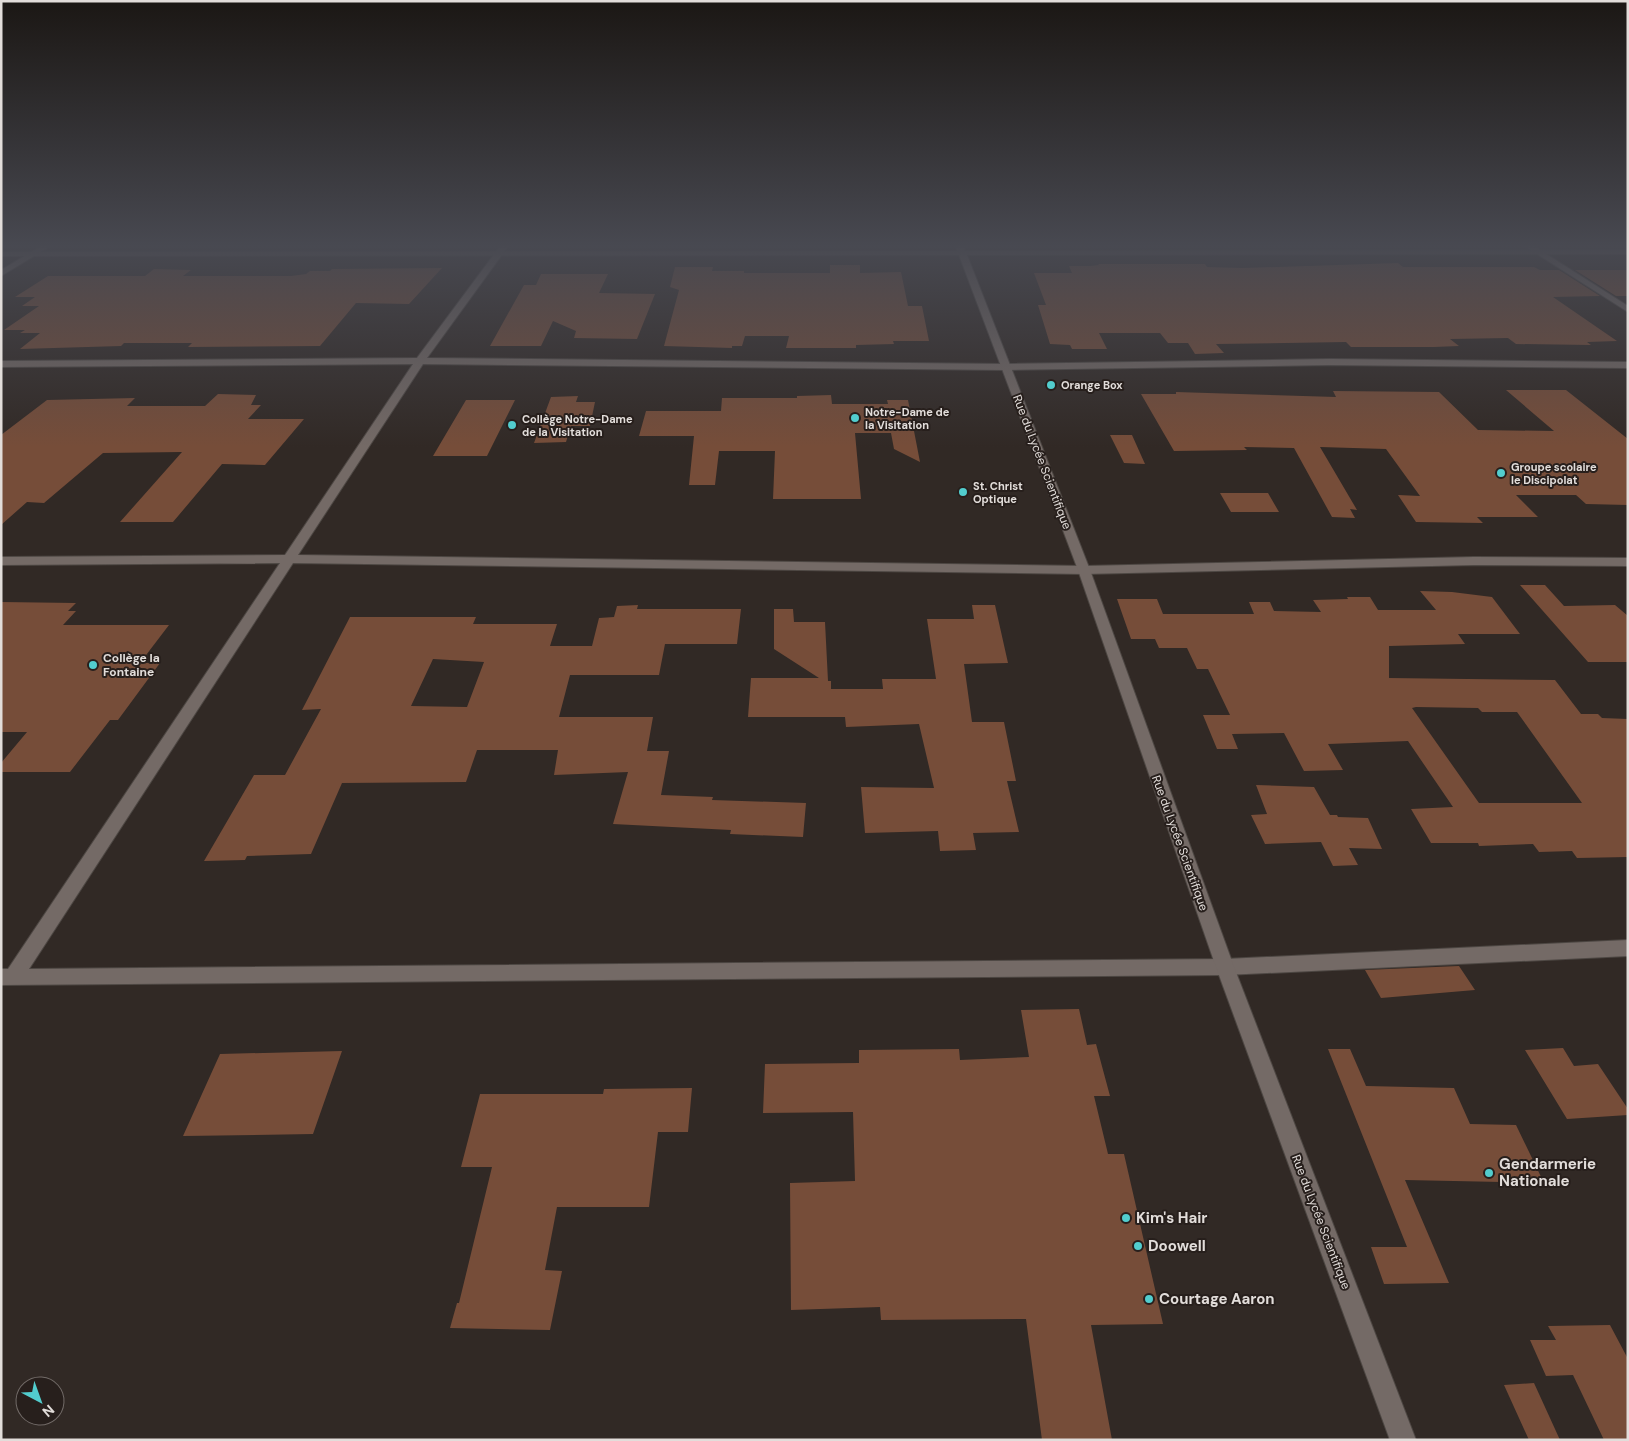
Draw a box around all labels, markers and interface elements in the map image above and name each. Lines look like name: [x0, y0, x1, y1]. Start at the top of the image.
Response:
place label: Orange Box: [1061, 378, 1123, 392]
marker: Orange Box: [1045, 379, 1057, 391]
street label: Rue du Lycée Scientifique: [1009, 392, 1075, 532]
place label: Notre-Dame de la Visitation: [865, 405, 950, 432]
place label: Collège Notre-Dame de la Visitation: [522, 412, 633, 439]
marker: Notre-Dame de la Visitation: [849, 412, 861, 424]
marker: Collège Notre-Dame de la Visitation: [506, 419, 518, 431]
place label: Groupe scolaire le Discipolat: [1511, 460, 1597, 487]
marker: Groupe scolaire le Discipolat: [1495, 467, 1507, 479]
place label: St. Christ Optique: [973, 479, 1023, 506]
marker: St. Christ Optique: [957, 486, 969, 498]
place label: Collège la Fontaine: [103, 650, 160, 680]
marker: Collège la Fontaine: [87, 659, 99, 671]
street label: Rue du Lycée Scientifique: [1148, 773, 1212, 913]
street label: Rue du Lycée Scientifique: [1288, 1152, 1354, 1292]
place label: Gendarmerie Nationale: [1499, 1154, 1596, 1191]
marker: Gendarmerie Nationale: [1483, 1167, 1495, 1179]
place label: Kim's Hair: [1136, 1208, 1207, 1228]
marker: Kim's Hair: [1120, 1212, 1132, 1224]
place label: Doowell: [1148, 1236, 1206, 1256]
marker: Doowell: [1132, 1240, 1144, 1252]
place label: Courtage Aaron: [1159, 1289, 1275, 1309]
marker: Courtage Aaron: [1143, 1293, 1155, 1305]
north arrow: [15, 1376, 65, 1426]
text: N: [39, 1401, 58, 1421]

